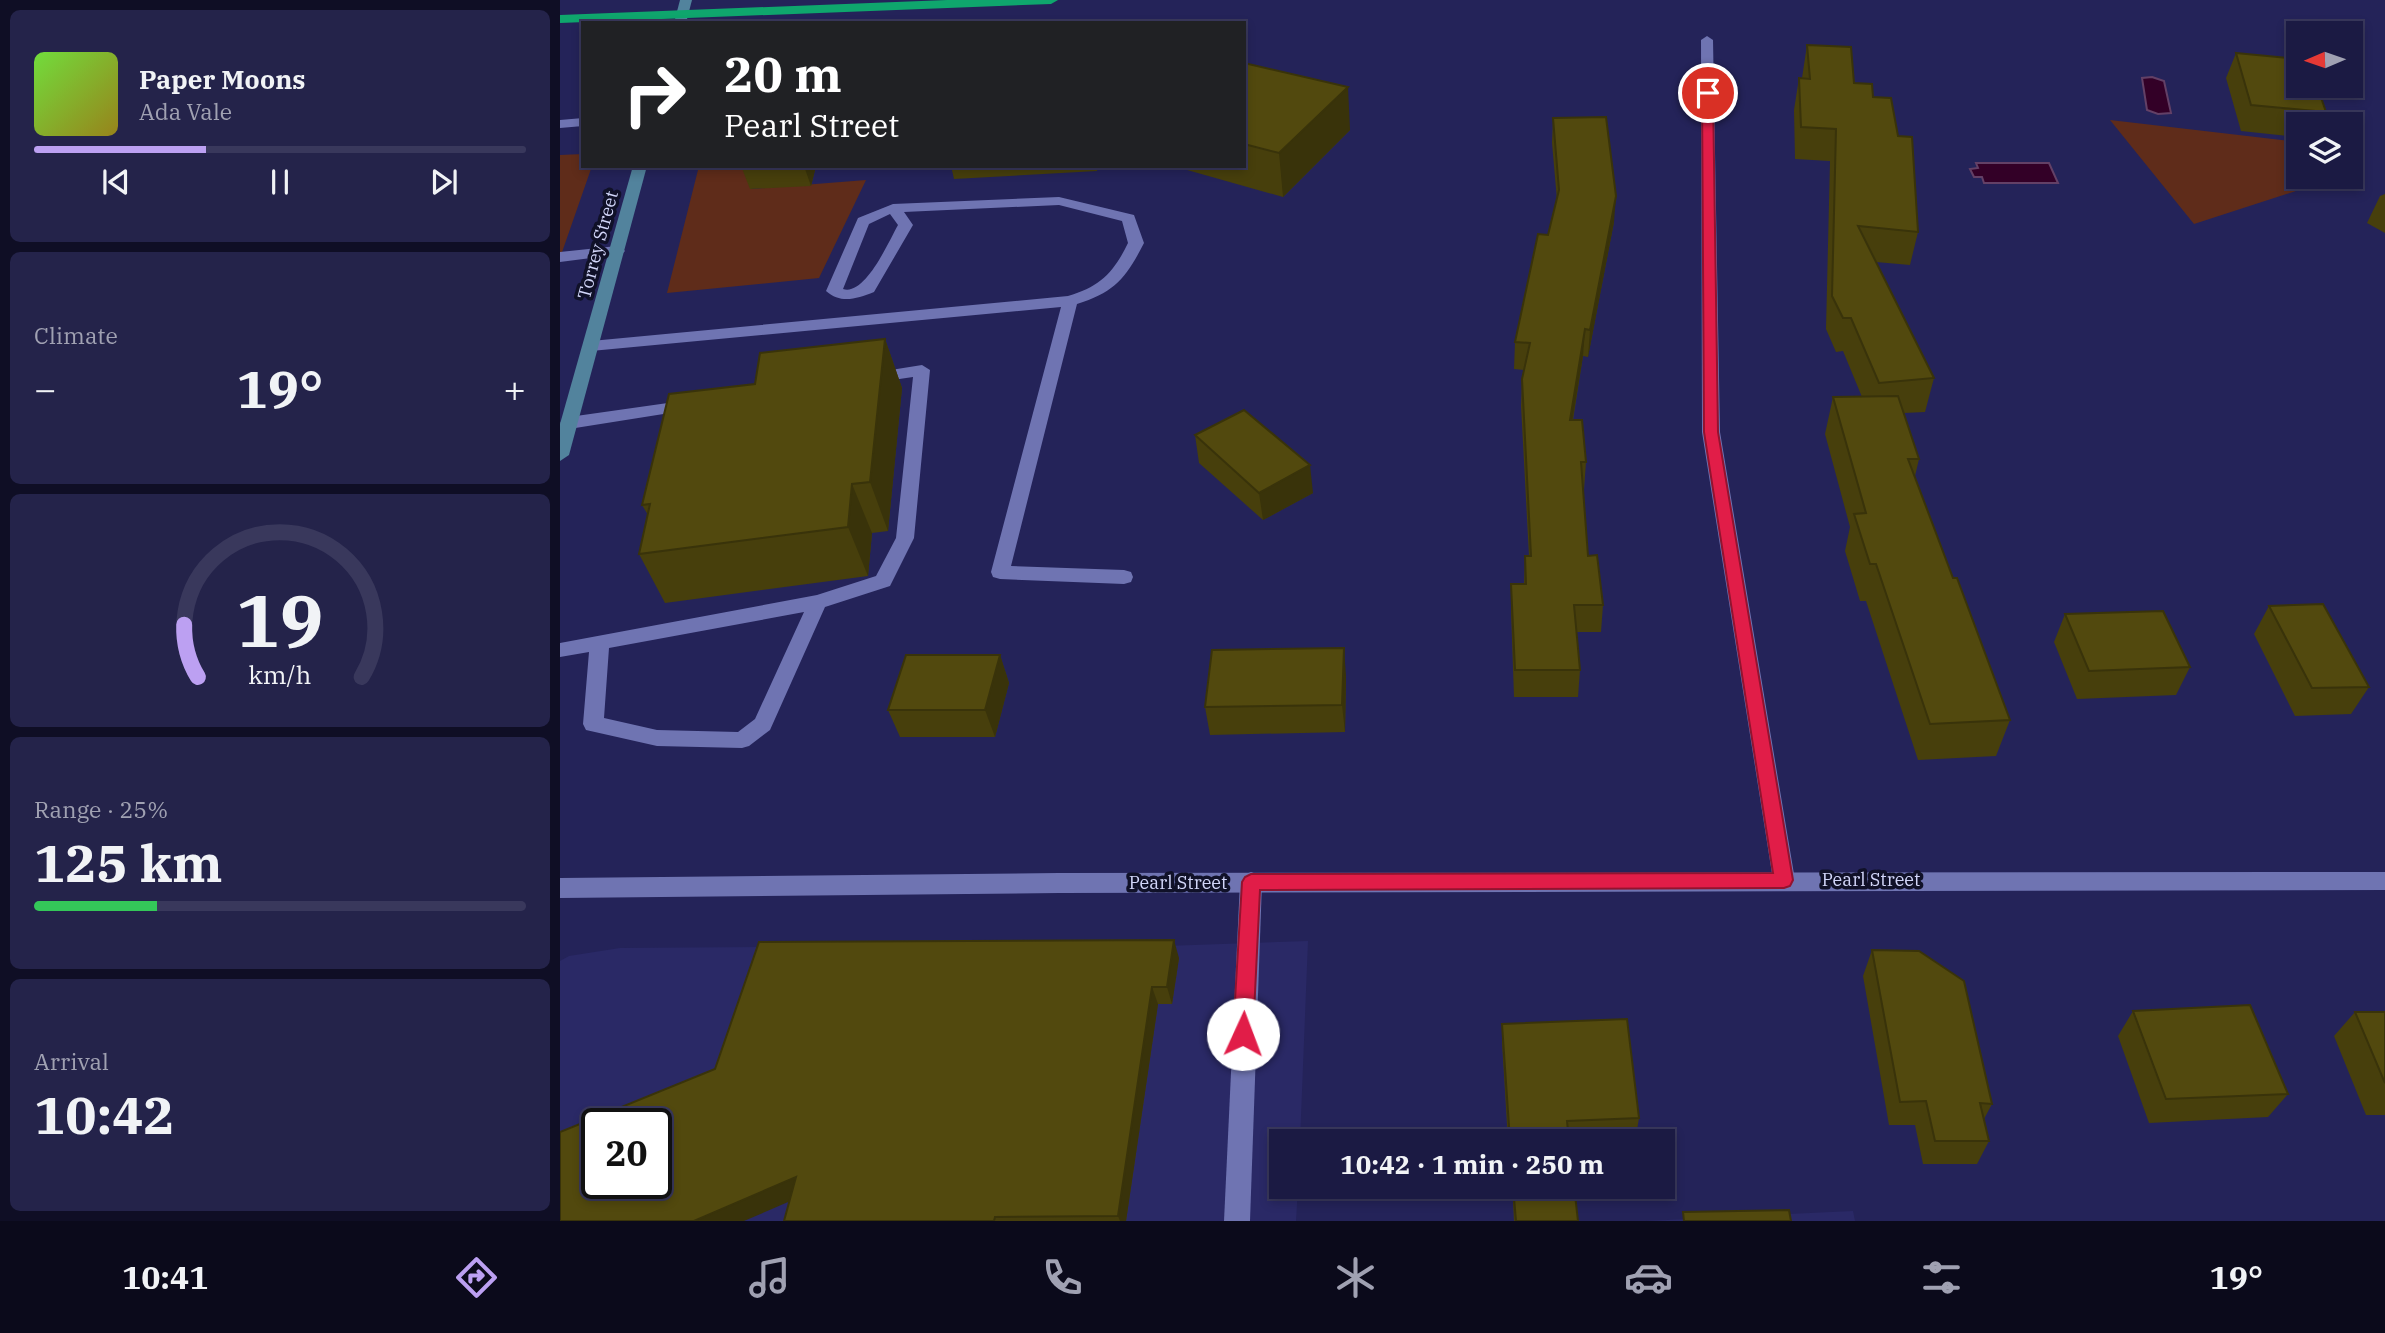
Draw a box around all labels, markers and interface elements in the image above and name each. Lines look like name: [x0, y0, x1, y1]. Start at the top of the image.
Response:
north arrow: [2286, 21, 2362, 98]
map controls: [2286, 21, 2363, 189]
text: 20 m: [724, 42, 842, 105]
icon: right: [609, 49, 700, 140]
text: Paper Moons: [139, 62, 306, 96]
pin: [1678, 63, 1738, 123]
icon: arrive: [1689, 74, 1727, 112]
text: Ada Vale: [139, 96, 232, 126]
text: Pearl Street: [724, 104, 899, 146]
button: layers: [2286, 112, 2363, 189]
icon: previous: [97, 163, 135, 201]
icon: pause: [261, 163, 299, 201]
icon: next: [425, 163, 463, 201]
street label: Torrey Street: [572, 188, 623, 301]
text: Climate: [34, 320, 118, 350]
text: 19°: [237, 355, 323, 422]
text: −: [34, 364, 57, 413]
text: +: [503, 364, 526, 413]
text: 19: [236, 572, 324, 667]
text: km/h: [248, 657, 312, 690]
text: Range · 25%: [34, 794, 168, 824]
text: 125 km: [34, 829, 223, 896]
street label: Pearl Street: [1822, 868, 1920, 891]
street label: Pearl Street: [1129, 871, 1227, 894]
position arrow: [1206, 997, 1280, 1071]
text: Arrival: [34, 1046, 109, 1076]
text: 10:42: [34, 1081, 175, 1148]
speed limit sign: 20: [581, 1108, 672, 1199]
text: 10:42 · 1 min · 250 m: [1340, 1147, 1604, 1181]
icon: directions: [452, 1253, 501, 1302]
icon: music: [745, 1253, 794, 1302]
icon: phone: [1038, 1253, 1087, 1302]
icon: climate: [1331, 1253, 1380, 1302]
icon: car: [1624, 1253, 1673, 1302]
icon: filters: [1917, 1253, 1966, 1302]
text: 10:41: [122, 1256, 208, 1298]
text: 19°: [2210, 1256, 2263, 1298]

